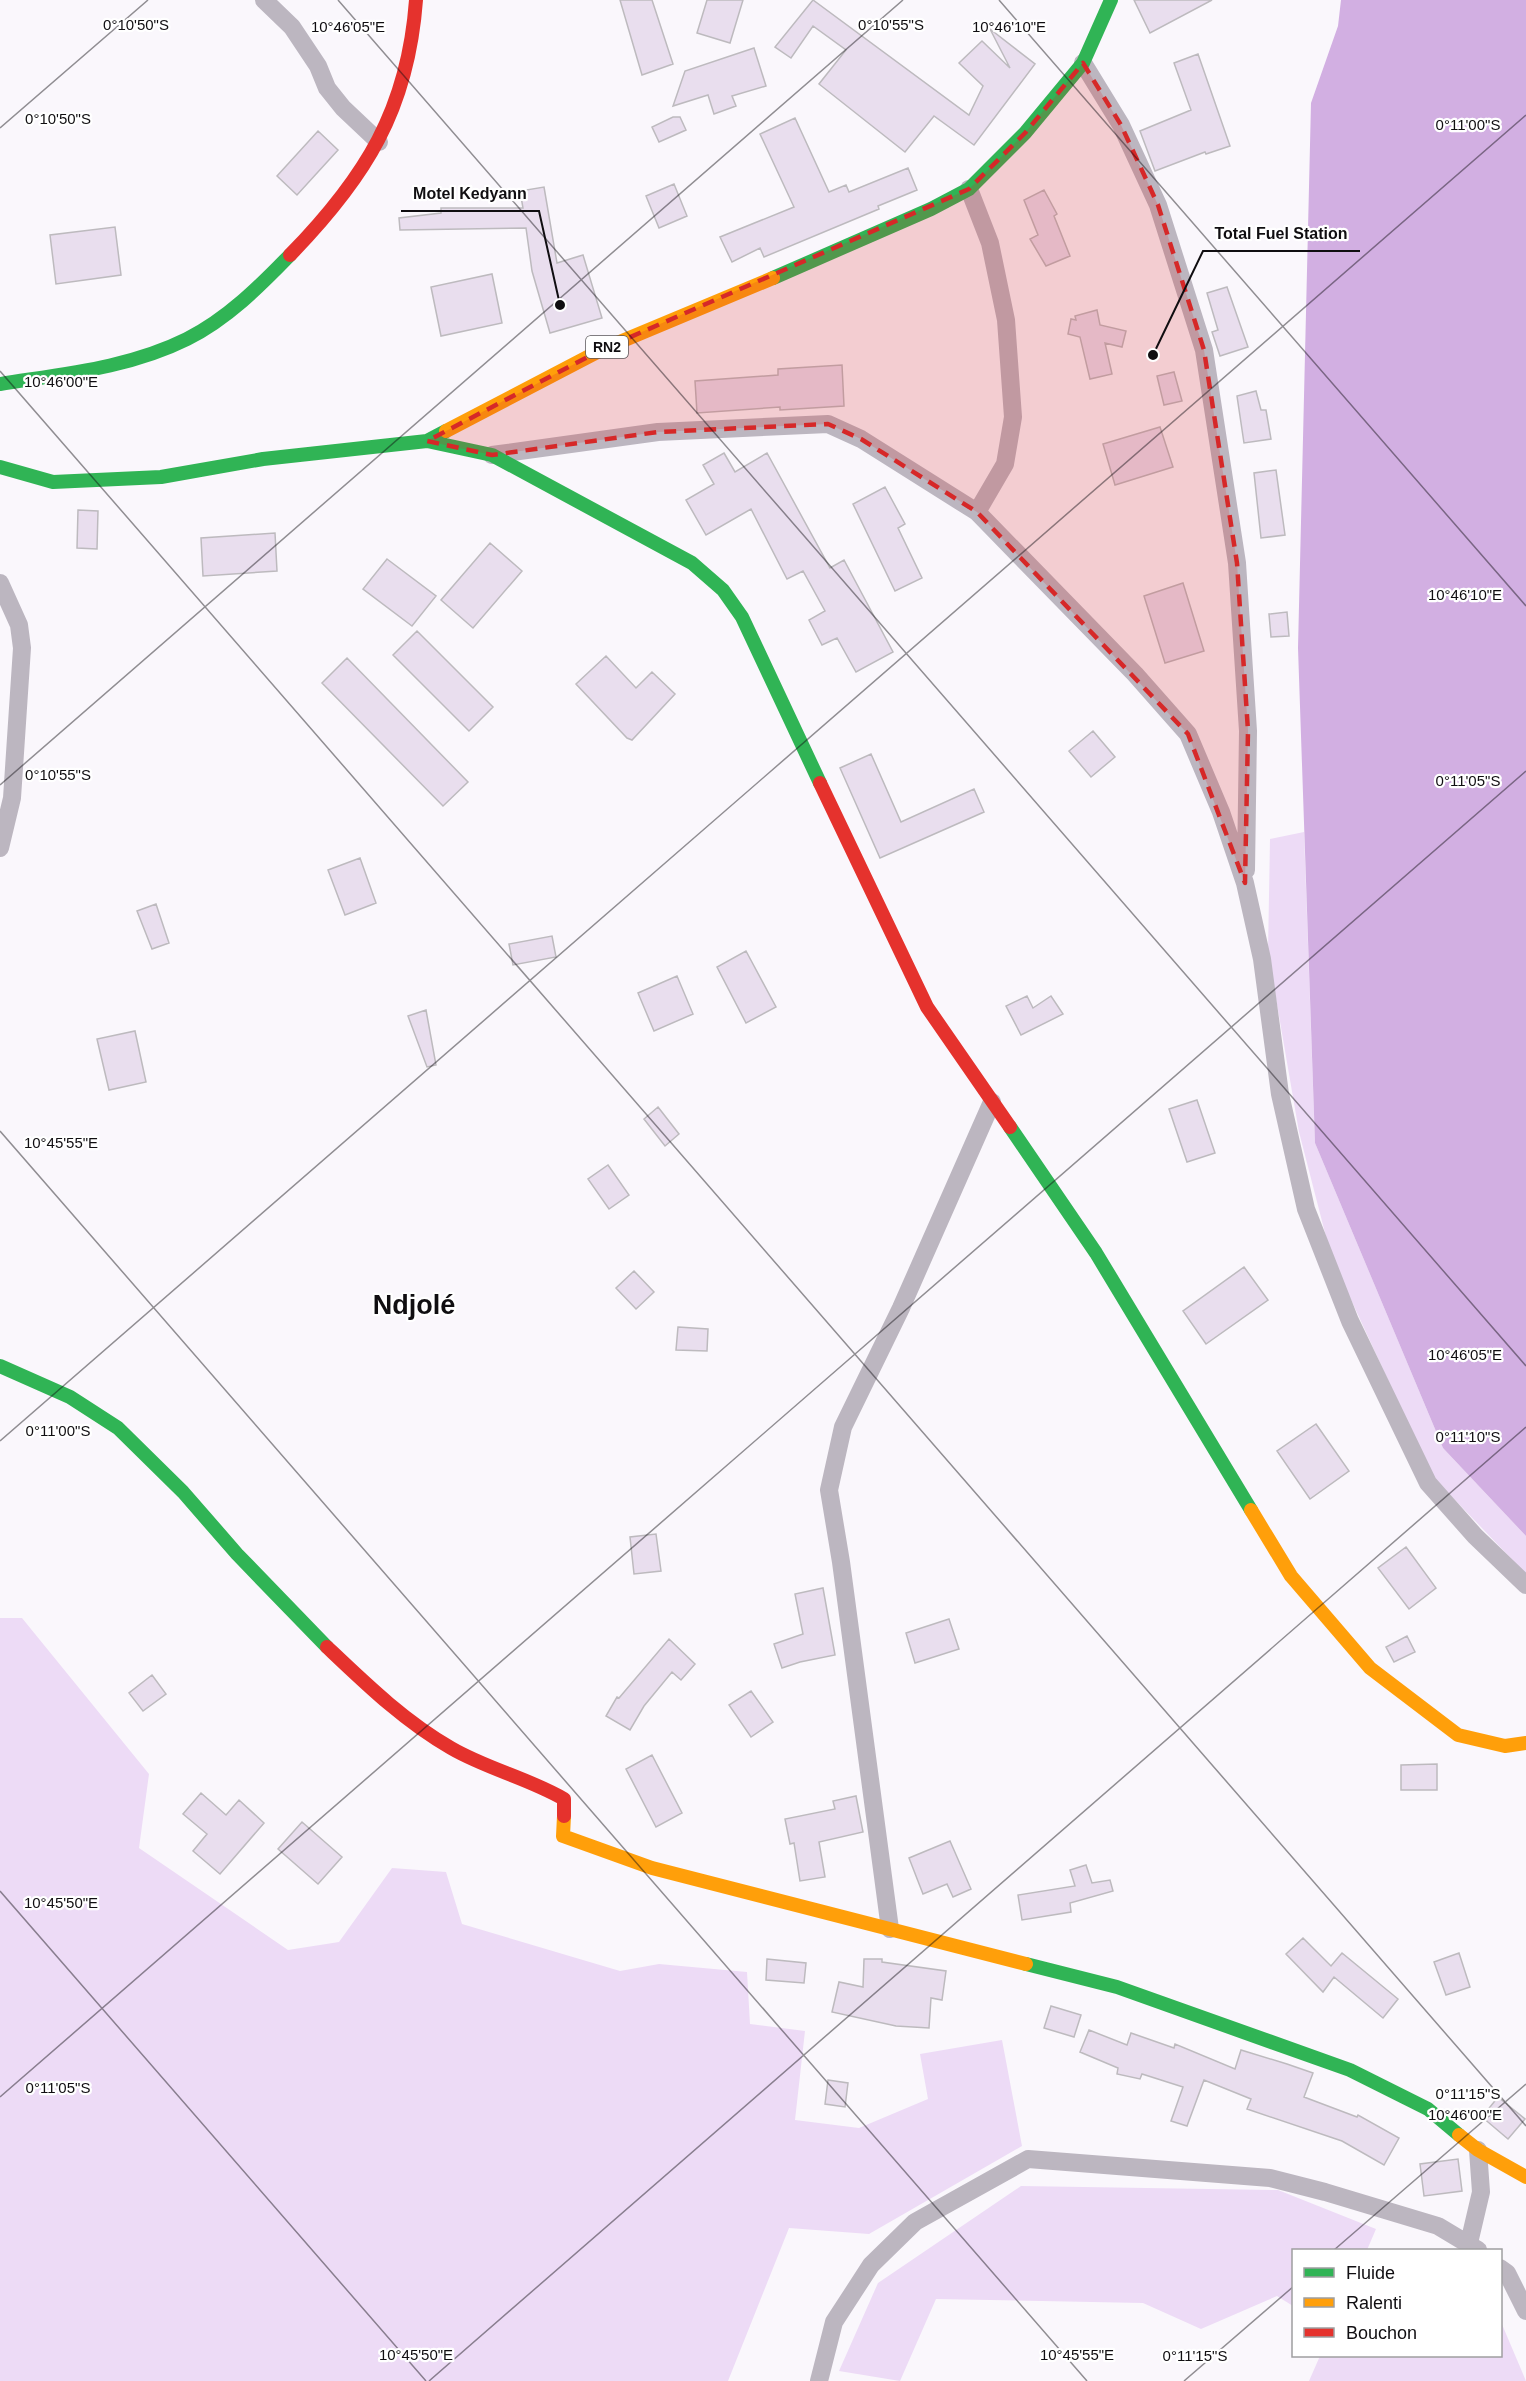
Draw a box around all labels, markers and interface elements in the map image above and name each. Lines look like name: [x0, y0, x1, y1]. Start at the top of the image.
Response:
text: 0°10'50"S: [103, 16, 169, 33]
text: 0°10'55"S: [858, 16, 924, 33]
text: 10°46'05"E: [311, 18, 385, 35]
text: 10°46'10"E: [972, 18, 1046, 35]
text: 0°10'50"S: [25, 110, 91, 127]
text: 0°11'00"S: [1436, 116, 1500, 133]
callout: Motel Kedyann: [401, 177, 539, 211]
text: Motel Kedyann: [413, 185, 527, 202]
callout: Total Fuel Station: [1203, 217, 1360, 251]
text: Total Fuel Station: [1214, 225, 1348, 242]
road number: RN2: [586, 336, 628, 358]
text: 10°46'00"E: [24, 373, 98, 390]
text: 10°46'10"E: [1428, 586, 1502, 603]
text: 0°10'55"S: [25, 766, 91, 783]
text: 0°11'05"S: [1436, 772, 1500, 789]
text: 10°45'55"E: [24, 1134, 98, 1151]
district label: Ndjolé: [373, 1290, 455, 1320]
text: 10°46'05"E: [1428, 1346, 1502, 1363]
text: 0°11'00"S: [26, 1422, 90, 1439]
text: 0°11'10"S: [1436, 1428, 1500, 1445]
text: 10°45'50"E: [24, 1894, 98, 1911]
text: 0°11'05"S: [26, 2079, 90, 2096]
text: 0°11'15"S: [1436, 2085, 1500, 2102]
text: 10°46'00"E: [1428, 2106, 1502, 2123]
legend: [1292, 2249, 1502, 2357]
text: Fluide: [1346, 2263, 1395, 2283]
text: Ralenti: [1346, 2293, 1402, 2313]
text: Bouchon: [1346, 2323, 1417, 2343]
text: 10°45'50"E: [379, 2346, 453, 2363]
text: 10°45'55"E: [1040, 2346, 1114, 2363]
text: 0°11'15"S: [1163, 2347, 1227, 2364]

